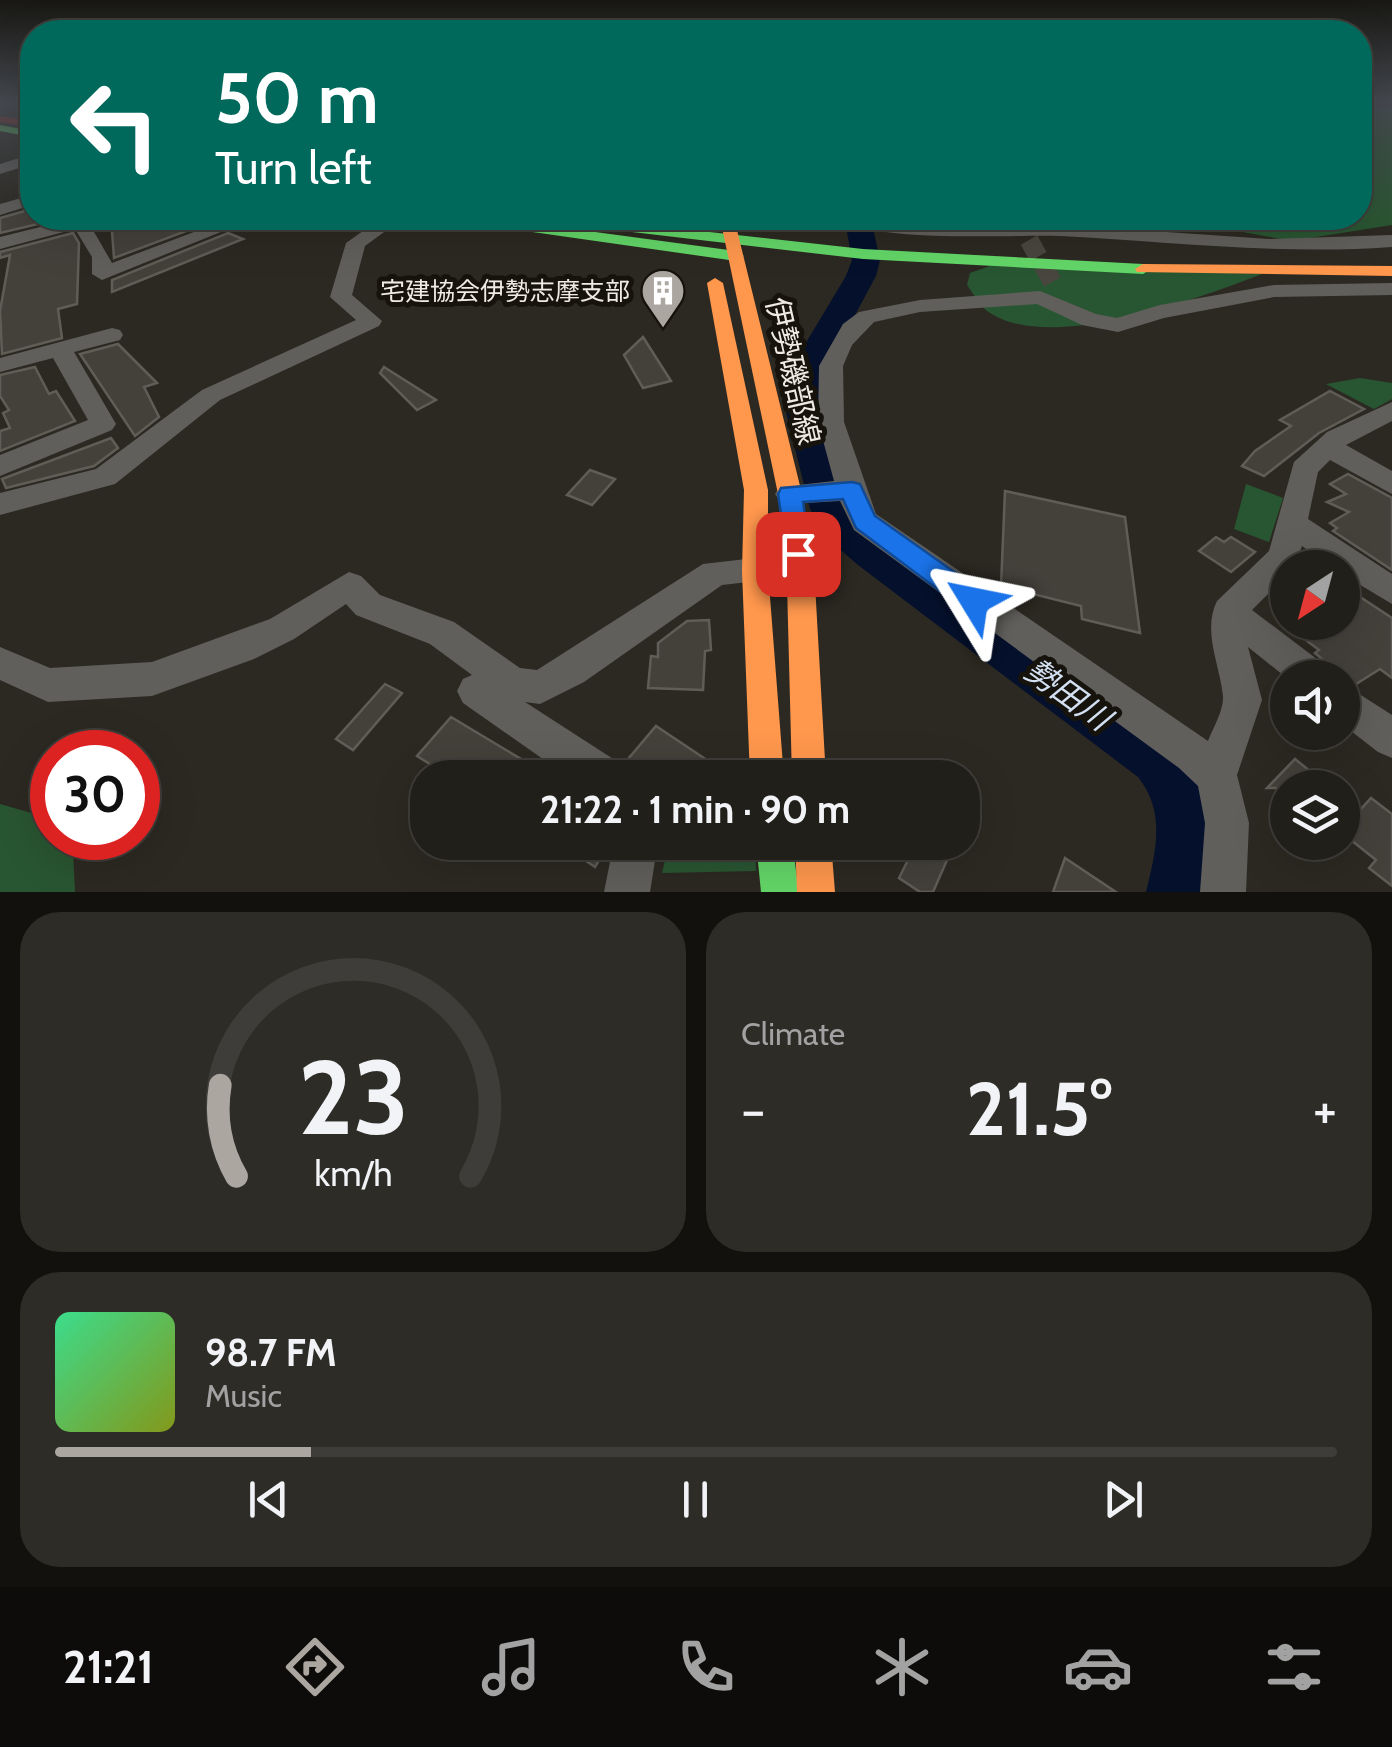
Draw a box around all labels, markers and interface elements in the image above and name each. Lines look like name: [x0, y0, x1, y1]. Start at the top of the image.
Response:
text: 50 m: [215, 55, 379, 141]
icon: left: [50, 60, 180, 190]
text: Turn left: [215, 141, 372, 195]
building icon: 宅建協会伊勢志摩支部: [640, 268, 686, 329]
place label: 宅建協会伊勢志摩支部: [380, 276, 630, 306]
street label: 伊勢磯部線: [758, 294, 828, 448]
pin: [756, 512, 841, 597]
icon: arrive: [771, 527, 826, 582]
position arrow: [922, 549, 1026, 653]
north arrow: [1270, 550, 1360, 640]
map controls: [1270, 550, 1360, 860]
water label: 勢田川: [1018, 650, 1121, 740]
button: sound: [1270, 660, 1360, 750]
speed limit sign: 30: [30, 730, 160, 860]
button: layers: [1270, 770, 1360, 860]
text: 21:22 · 1 min · 90 m: [540, 786, 850, 833]
text: Climate: [741, 1014, 845, 1053]
text: 23: [297, 1034, 409, 1160]
text: 21.5°: [966, 1063, 1112, 1154]
text: −: [741, 1076, 765, 1143]
text: +: [1313, 1076, 1337, 1143]
text: km/h: [314, 1152, 392, 1195]
text: 98.7 FM: [205, 1329, 337, 1376]
text: Music: [205, 1376, 282, 1415]
icon: previous: [241, 1472, 296, 1527]
icon: pause: [668, 1472, 723, 1527]
icon: next: [1096, 1472, 1151, 1527]
icon: directions: [280, 1632, 350, 1702]
icon: music: [476, 1632, 546, 1702]
icon: phone: [671, 1632, 741, 1702]
icon: climate: [867, 1632, 937, 1702]
icon: car: [1063, 1632, 1133, 1702]
icon: filters: [1259, 1632, 1329, 1702]
text: 21:21: [63, 1640, 154, 1694]

